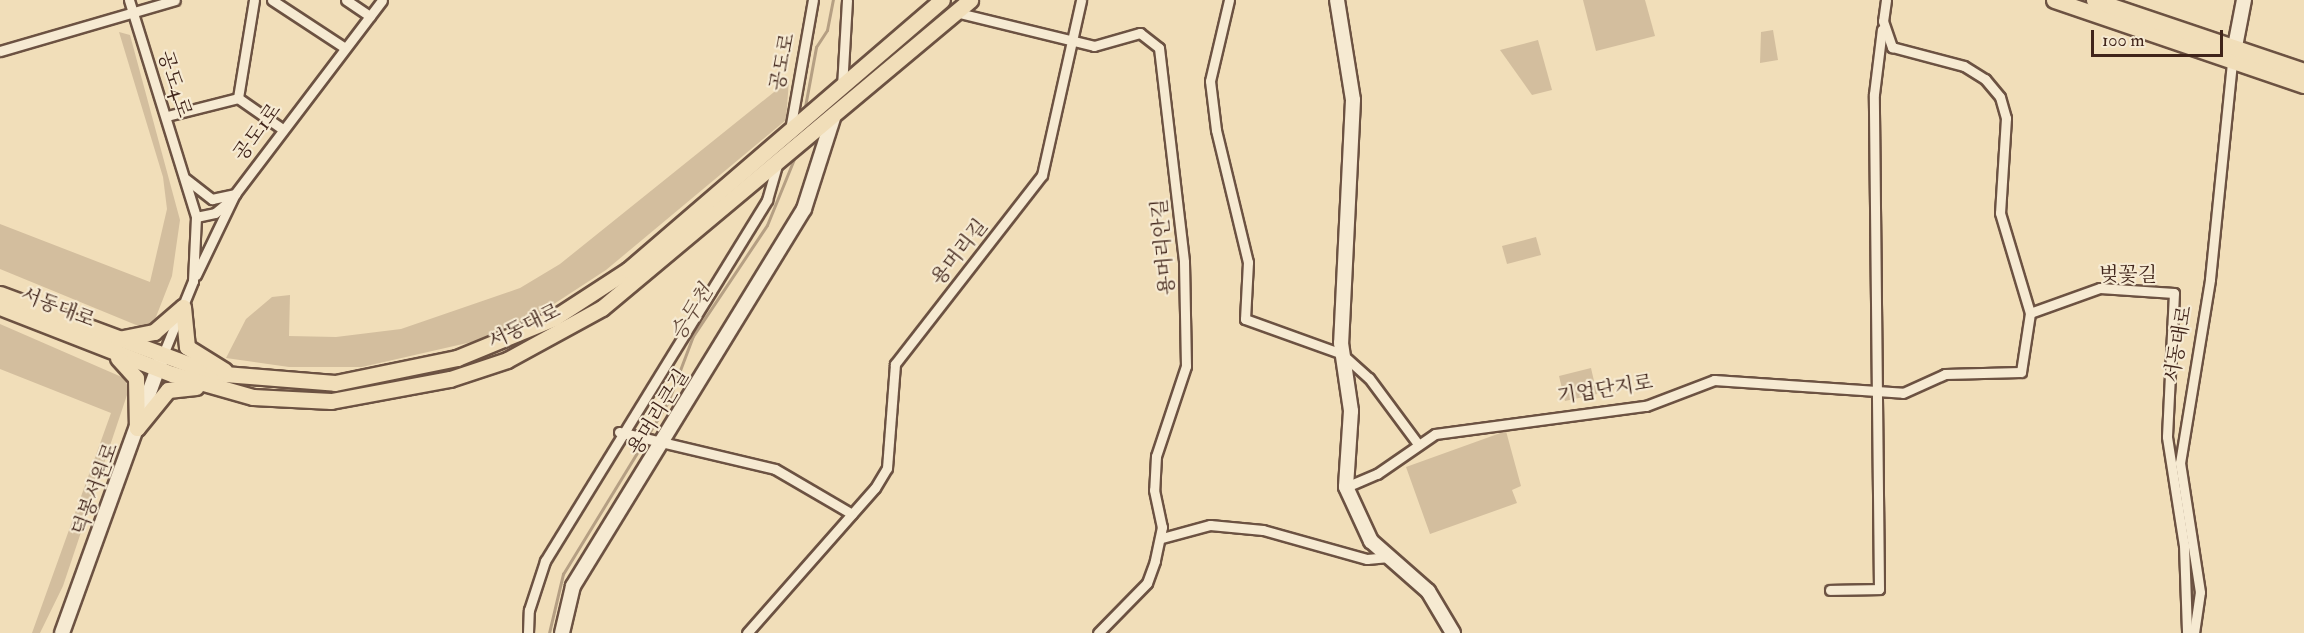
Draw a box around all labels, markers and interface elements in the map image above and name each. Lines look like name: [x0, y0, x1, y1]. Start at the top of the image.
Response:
scale bar: [2094, 18, 2226, 56]
text: 100 m: [2102, 29, 2145, 52]
street label: 공도로: [765, 31, 799, 93]
street label: 공도4로: [153, 48, 197, 120]
street label: 공도1로: [228, 99, 286, 165]
street label: 용머리안길: [1147, 198, 1179, 296]
street label: 용머리길: [926, 214, 992, 290]
street label: 벚꽃길: [2099, 262, 2157, 286]
water label: 승두천: [665, 281, 719, 345]
street label: 서동대로: [18, 282, 98, 332]
street label: 서동대로: [484, 298, 564, 354]
street label: 서동대로: [2159, 304, 2197, 384]
street label: 용머리큰길: [622, 365, 694, 459]
street label: 기업단지로: [1555, 370, 1655, 408]
street label: 덕봉서원로: [67, 440, 123, 538]

